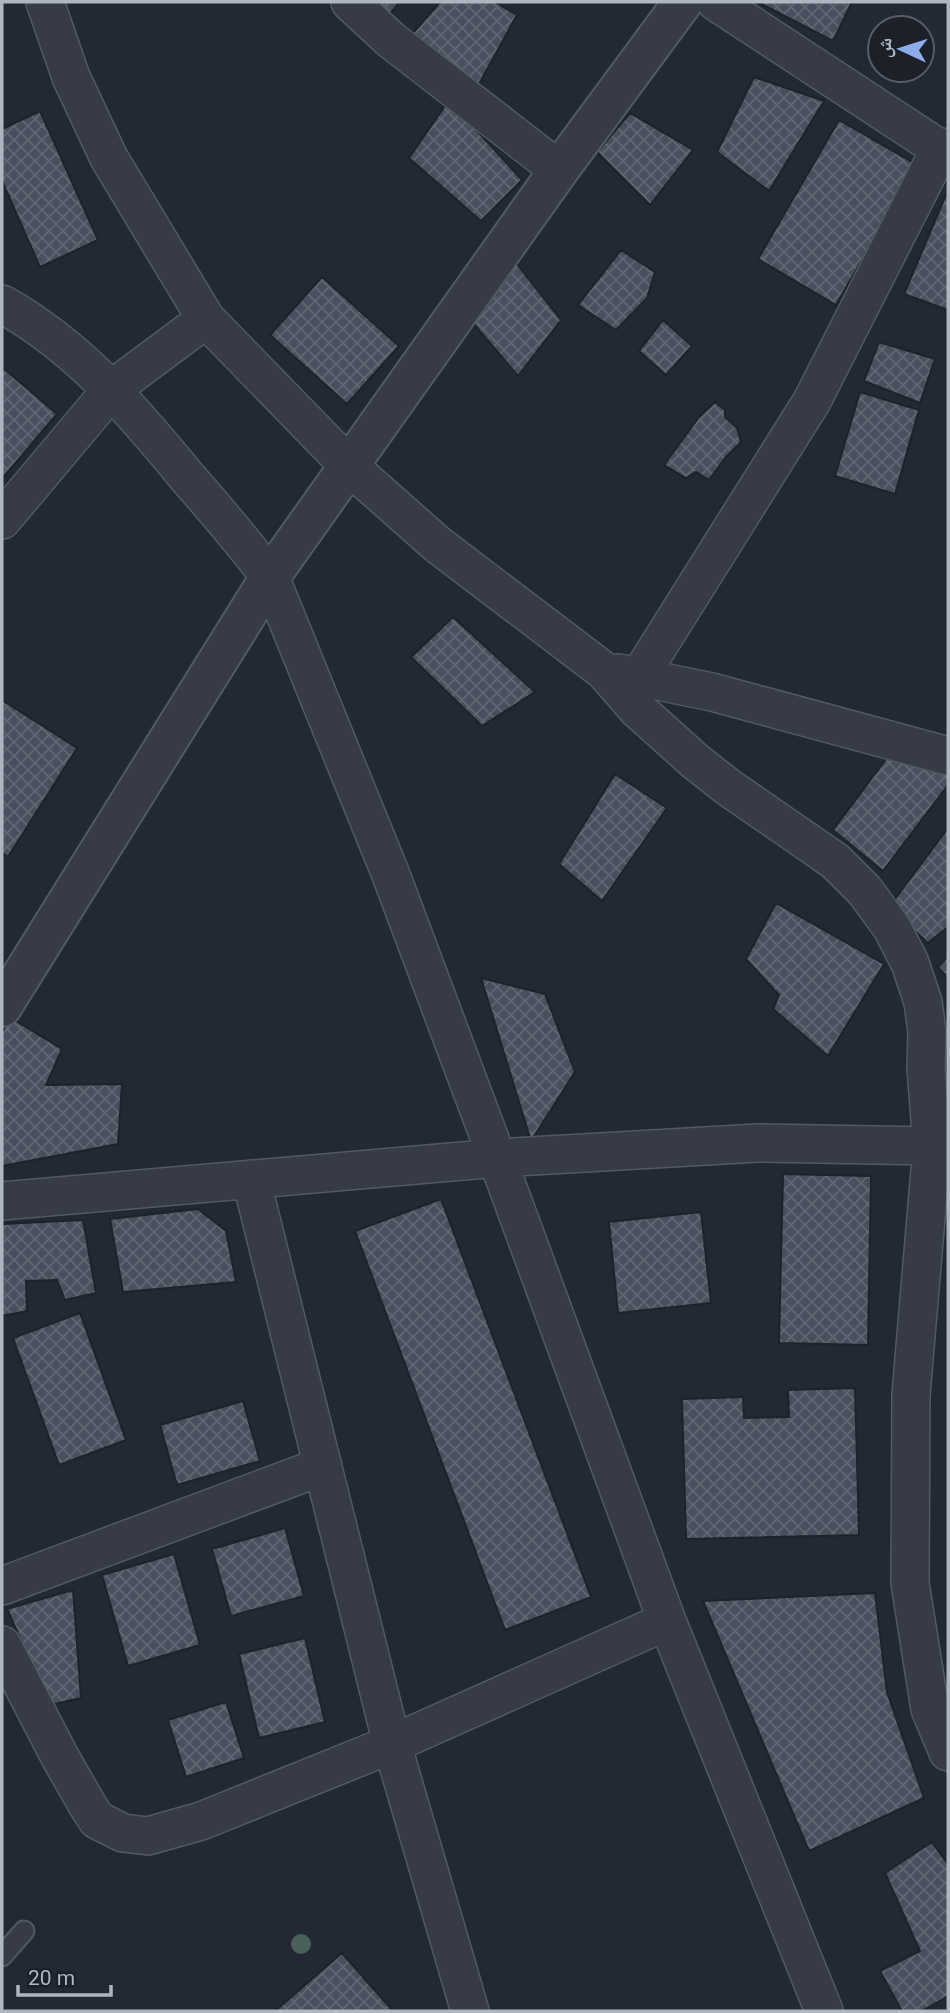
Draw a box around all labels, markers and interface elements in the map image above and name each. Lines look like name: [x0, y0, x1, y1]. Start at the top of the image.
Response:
north arrow: [866, 14, 936, 84]
text: ش: [872, 37, 897, 59]
scale bar: [18, 1954, 110, 1998]
text: 20 m: [28, 1966, 75, 1990]

